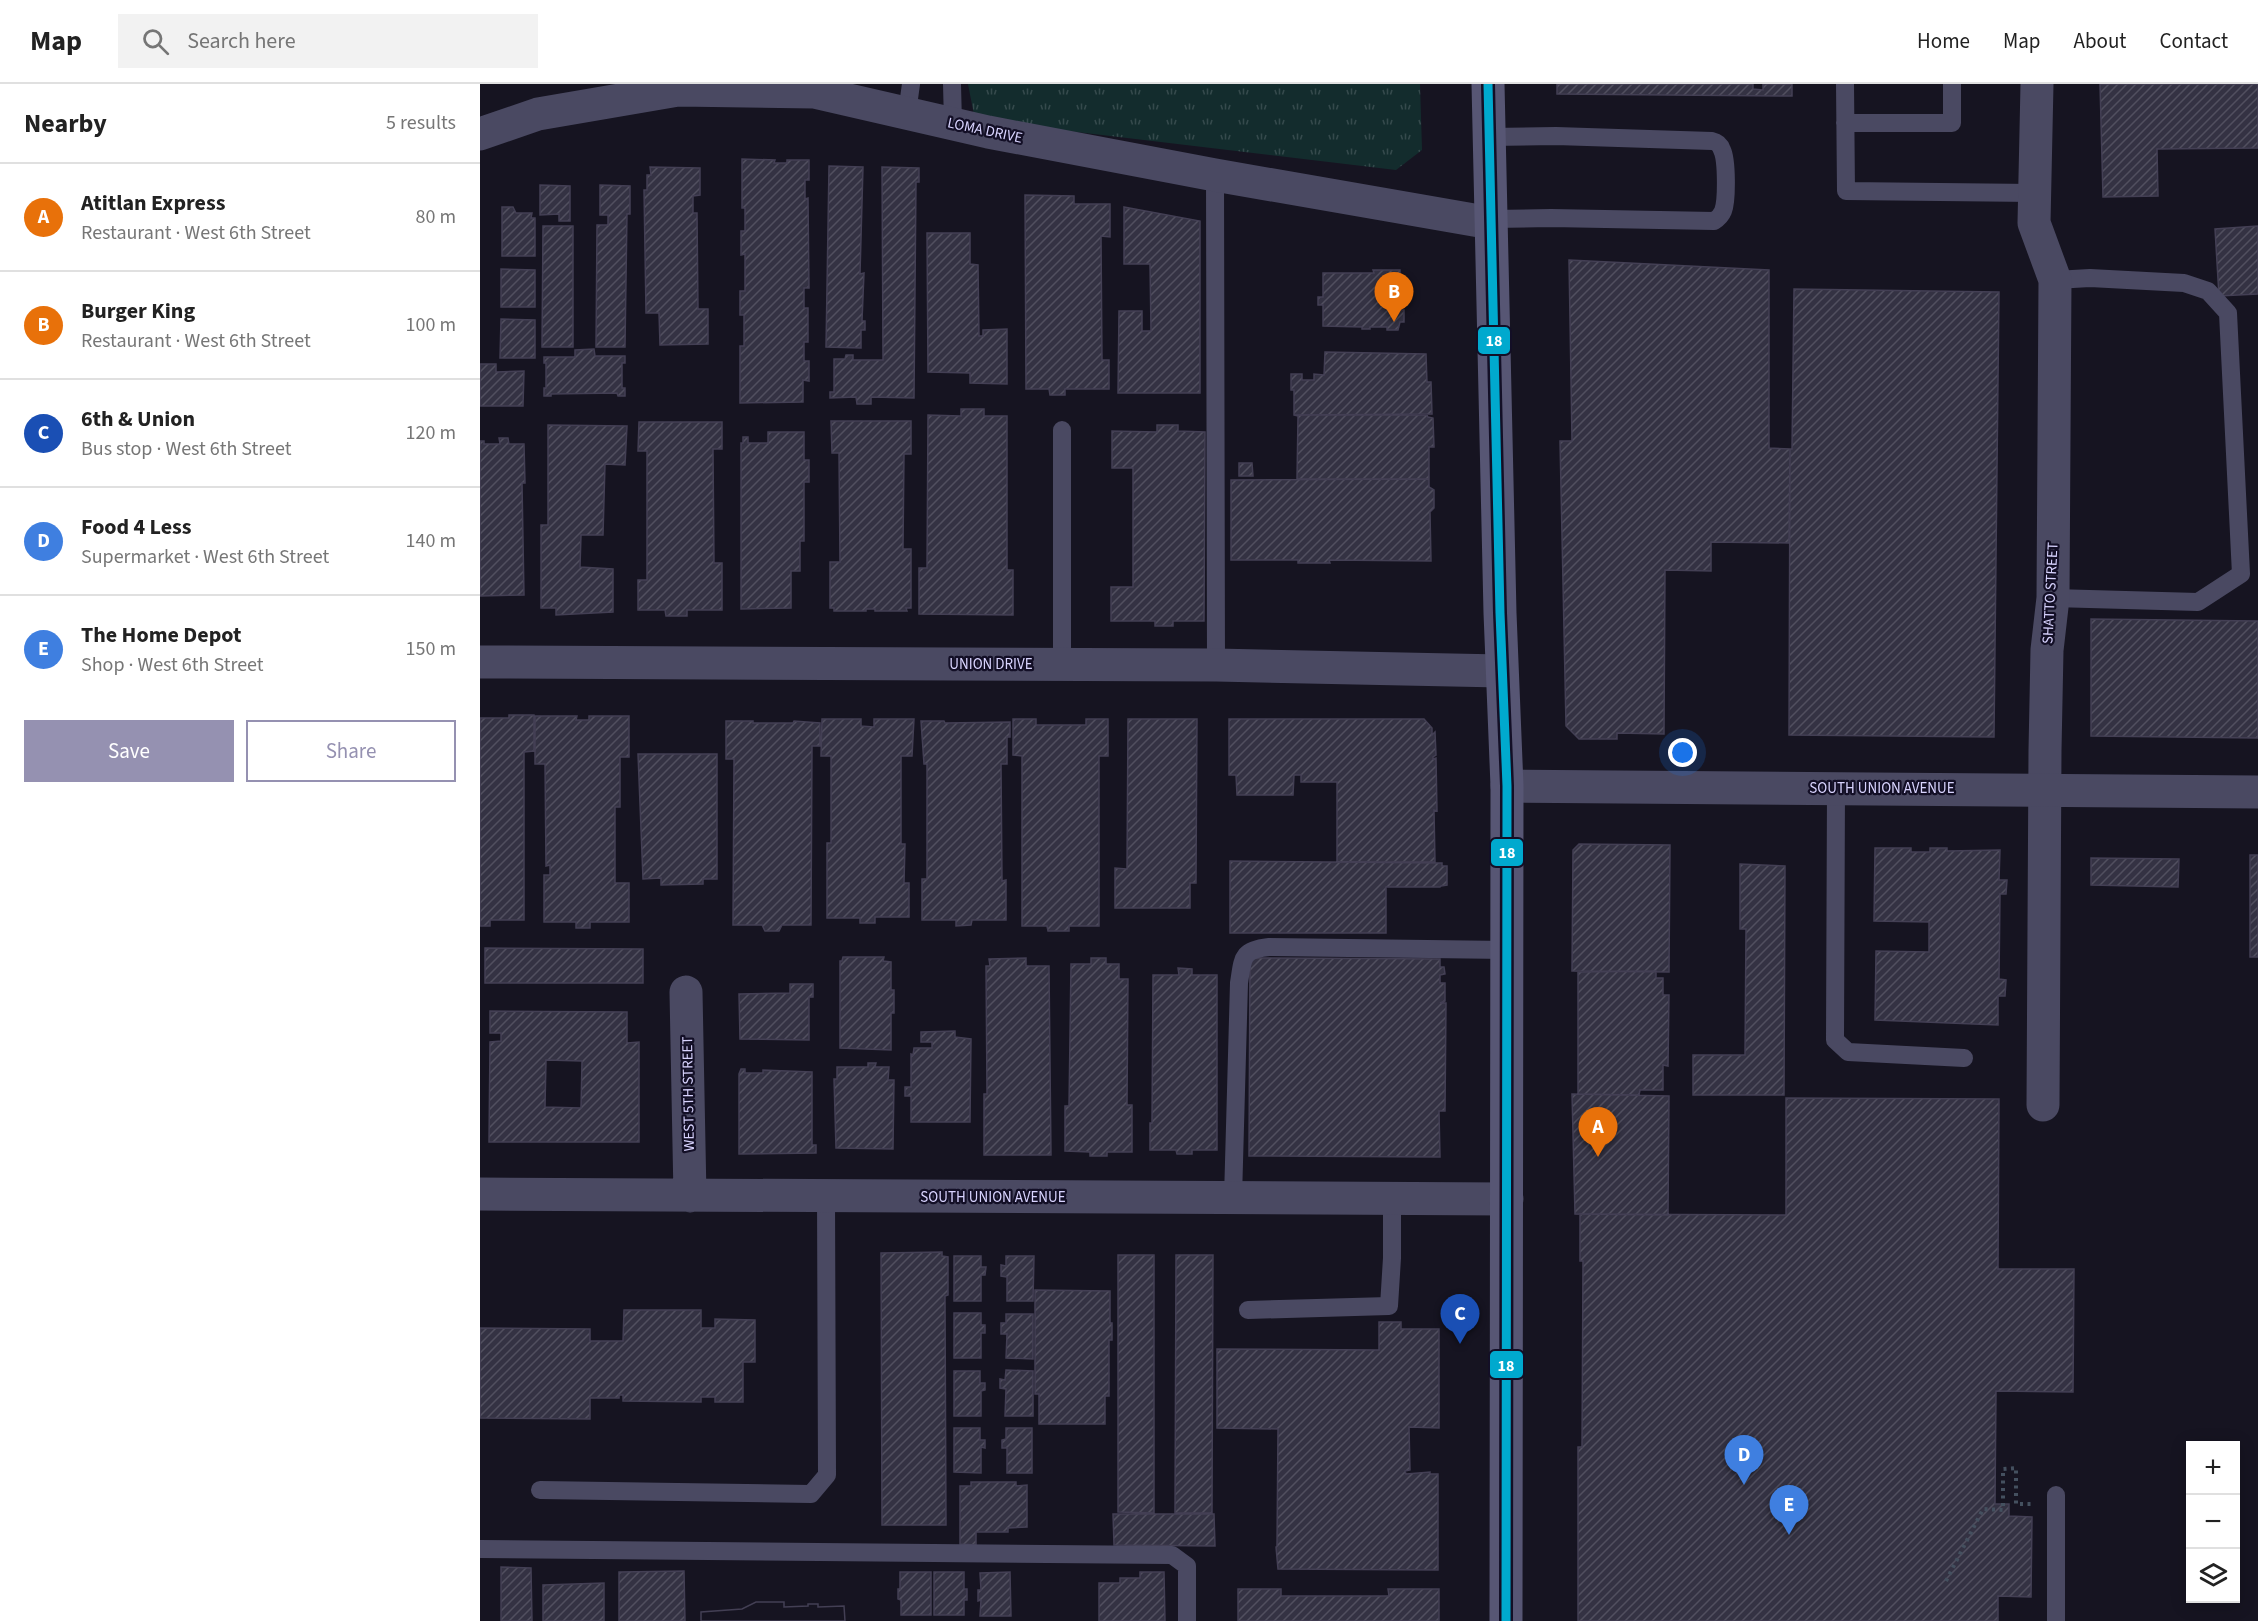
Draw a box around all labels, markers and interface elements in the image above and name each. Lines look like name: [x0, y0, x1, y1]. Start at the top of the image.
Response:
search box: [118, 14, 538, 68]
text: Map: [30, 21, 82, 61]
icon: search: [139, 25, 172, 58]
text: Search here: [187, 25, 296, 57]
text: Home: [1917, 26, 1970, 56]
text: Map: [2003, 26, 2041, 56]
text: About: [2074, 26, 2126, 56]
text: Contact: [2159, 26, 2228, 56]
text: Nearby: [24, 105, 107, 142]
text: 5 results: [386, 109, 456, 137]
street label: LOMA DRIVE: [945, 112, 1024, 149]
text: Atitlan Express: [81, 187, 225, 219]
text: A: [38, 203, 49, 231]
text: 80 m: [416, 203, 456, 231]
text: Restaurant · West 6th Street: [81, 219, 311, 247]
pin: B: [1374, 272, 1414, 322]
text: Burger King: [81, 295, 195, 327]
text: B: [37, 311, 50, 339]
text: 100 m: [406, 311, 456, 339]
line badge: 18: [1477, 326, 1511, 355]
text: Restaurant · West 6th Street: [81, 327, 311, 355]
text: 18: [1486, 330, 1502, 352]
text: 6th & Union: [81, 403, 195, 435]
text: C: [38, 419, 49, 447]
text: 120 m: [406, 419, 456, 447]
text: Bus stop · West 6th Street: [81, 435, 291, 463]
text: Food 4 Less: [81, 511, 192, 543]
text: D: [37, 527, 50, 555]
text: 140 m: [406, 527, 456, 555]
street label: SHATTO STREET: [2037, 542, 2064, 644]
text: Supermarket · West 6th Street: [81, 543, 329, 571]
text: The Home Depot: [81, 619, 241, 651]
text: E: [38, 635, 49, 663]
text: 150 m: [406, 635, 456, 663]
text: Shop · West 6th Street: [81, 651, 264, 679]
street label: UNION DRIVE: [949, 654, 1033, 675]
button: Save: [24, 720, 234, 782]
button: Share: [246, 720, 456, 782]
your location: [1668, 738, 1697, 767]
street label: SOUTH UNION AVENUE: [1809, 778, 1955, 799]
line badge: 18: [1490, 838, 1524, 867]
text: 18: [1499, 842, 1515, 864]
street label: WEST 5TH STREET: [677, 1036, 700, 1152]
pin: A: [1578, 1108, 1618, 1157]
street label: SOUTH UNION AVENUE: [920, 1187, 1066, 1208]
pin: C: [1440, 1294, 1480, 1344]
line badge: 18: [1489, 1350, 1524, 1379]
text: 18: [1498, 1355, 1514, 1377]
pin: D: [1724, 1436, 1764, 1485]
map controls: [2186, 1441, 2240, 1603]
button: +: [2186, 1441, 2240, 1495]
pin: E: [1770, 1486, 1808, 1535]
button: −: [2186, 1495, 2240, 1549]
button: layers: [2186, 1549, 2240, 1603]

